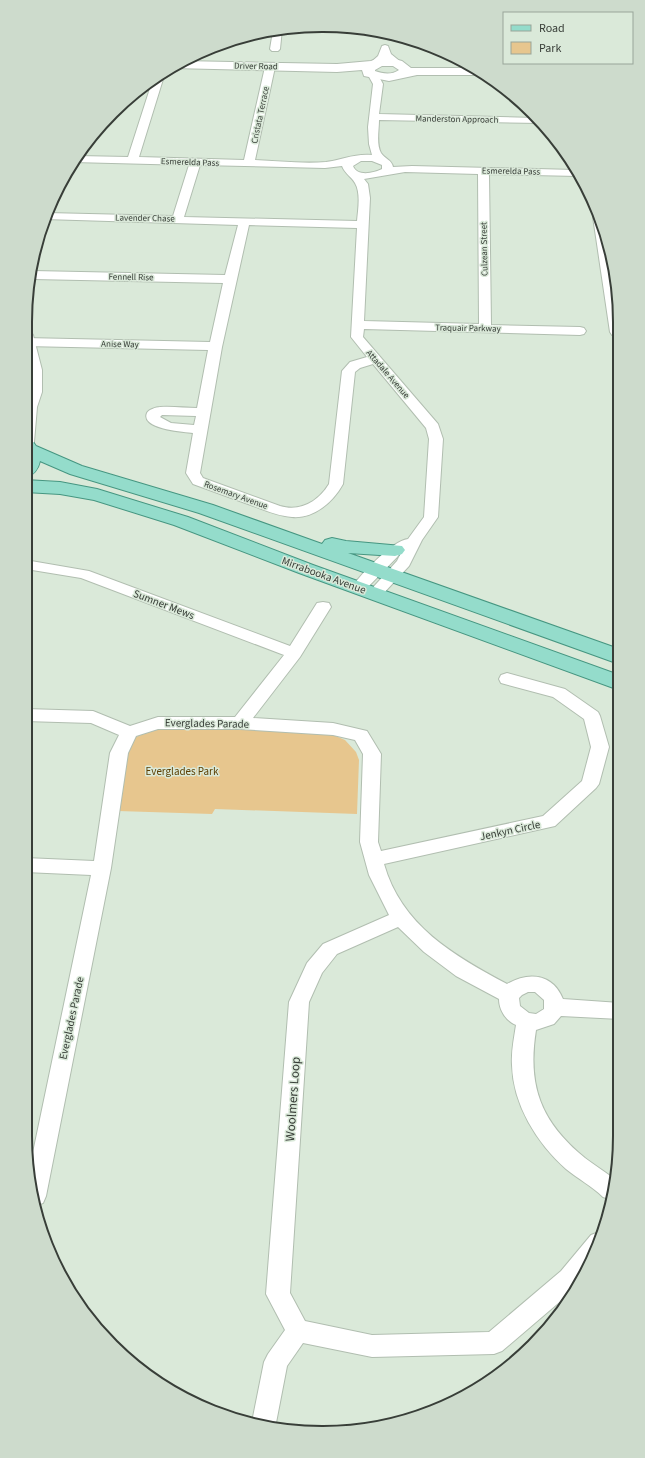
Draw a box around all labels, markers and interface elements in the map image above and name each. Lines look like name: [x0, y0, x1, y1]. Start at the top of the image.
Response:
legend: [503, 12, 633, 64]
text: Road: [539, 20, 565, 37]
text: Park: [539, 40, 561, 57]
street label: Driver Road: [234, 60, 278, 73]
street label: Cristata Terrace: [248, 85, 273, 145]
street label: Manderston Approach: [415, 112, 499, 127]
street label: Esmerelda Pass: [161, 155, 220, 170]
street label: Esmerelda Pass: [482, 164, 541, 179]
street label: Lavender Chase: [115, 211, 175, 226]
street label: Culzean Street: [478, 222, 491, 276]
street label: Fennell Rise: [108, 271, 154, 284]
street label: Traquair Parkway: [435, 321, 502, 336]
street label: Anise Way: [101, 338, 140, 351]
street label: Attadale Avenue: [363, 347, 413, 402]
street label: Rosemary Avenue: [202, 478, 270, 513]
street label: Mirrabooka Avenue: [280, 553, 369, 598]
street label: Sumner Mews: [131, 586, 197, 623]
street label: Everglades Parade: [165, 715, 250, 732]
park label: Everglades Park: [146, 764, 219, 779]
street label: Jenkyn Circle: [478, 817, 542, 844]
street label: Everglades Parade: [55, 975, 88, 1061]
street label: Woolmers Loop: [281, 1056, 305, 1142]

